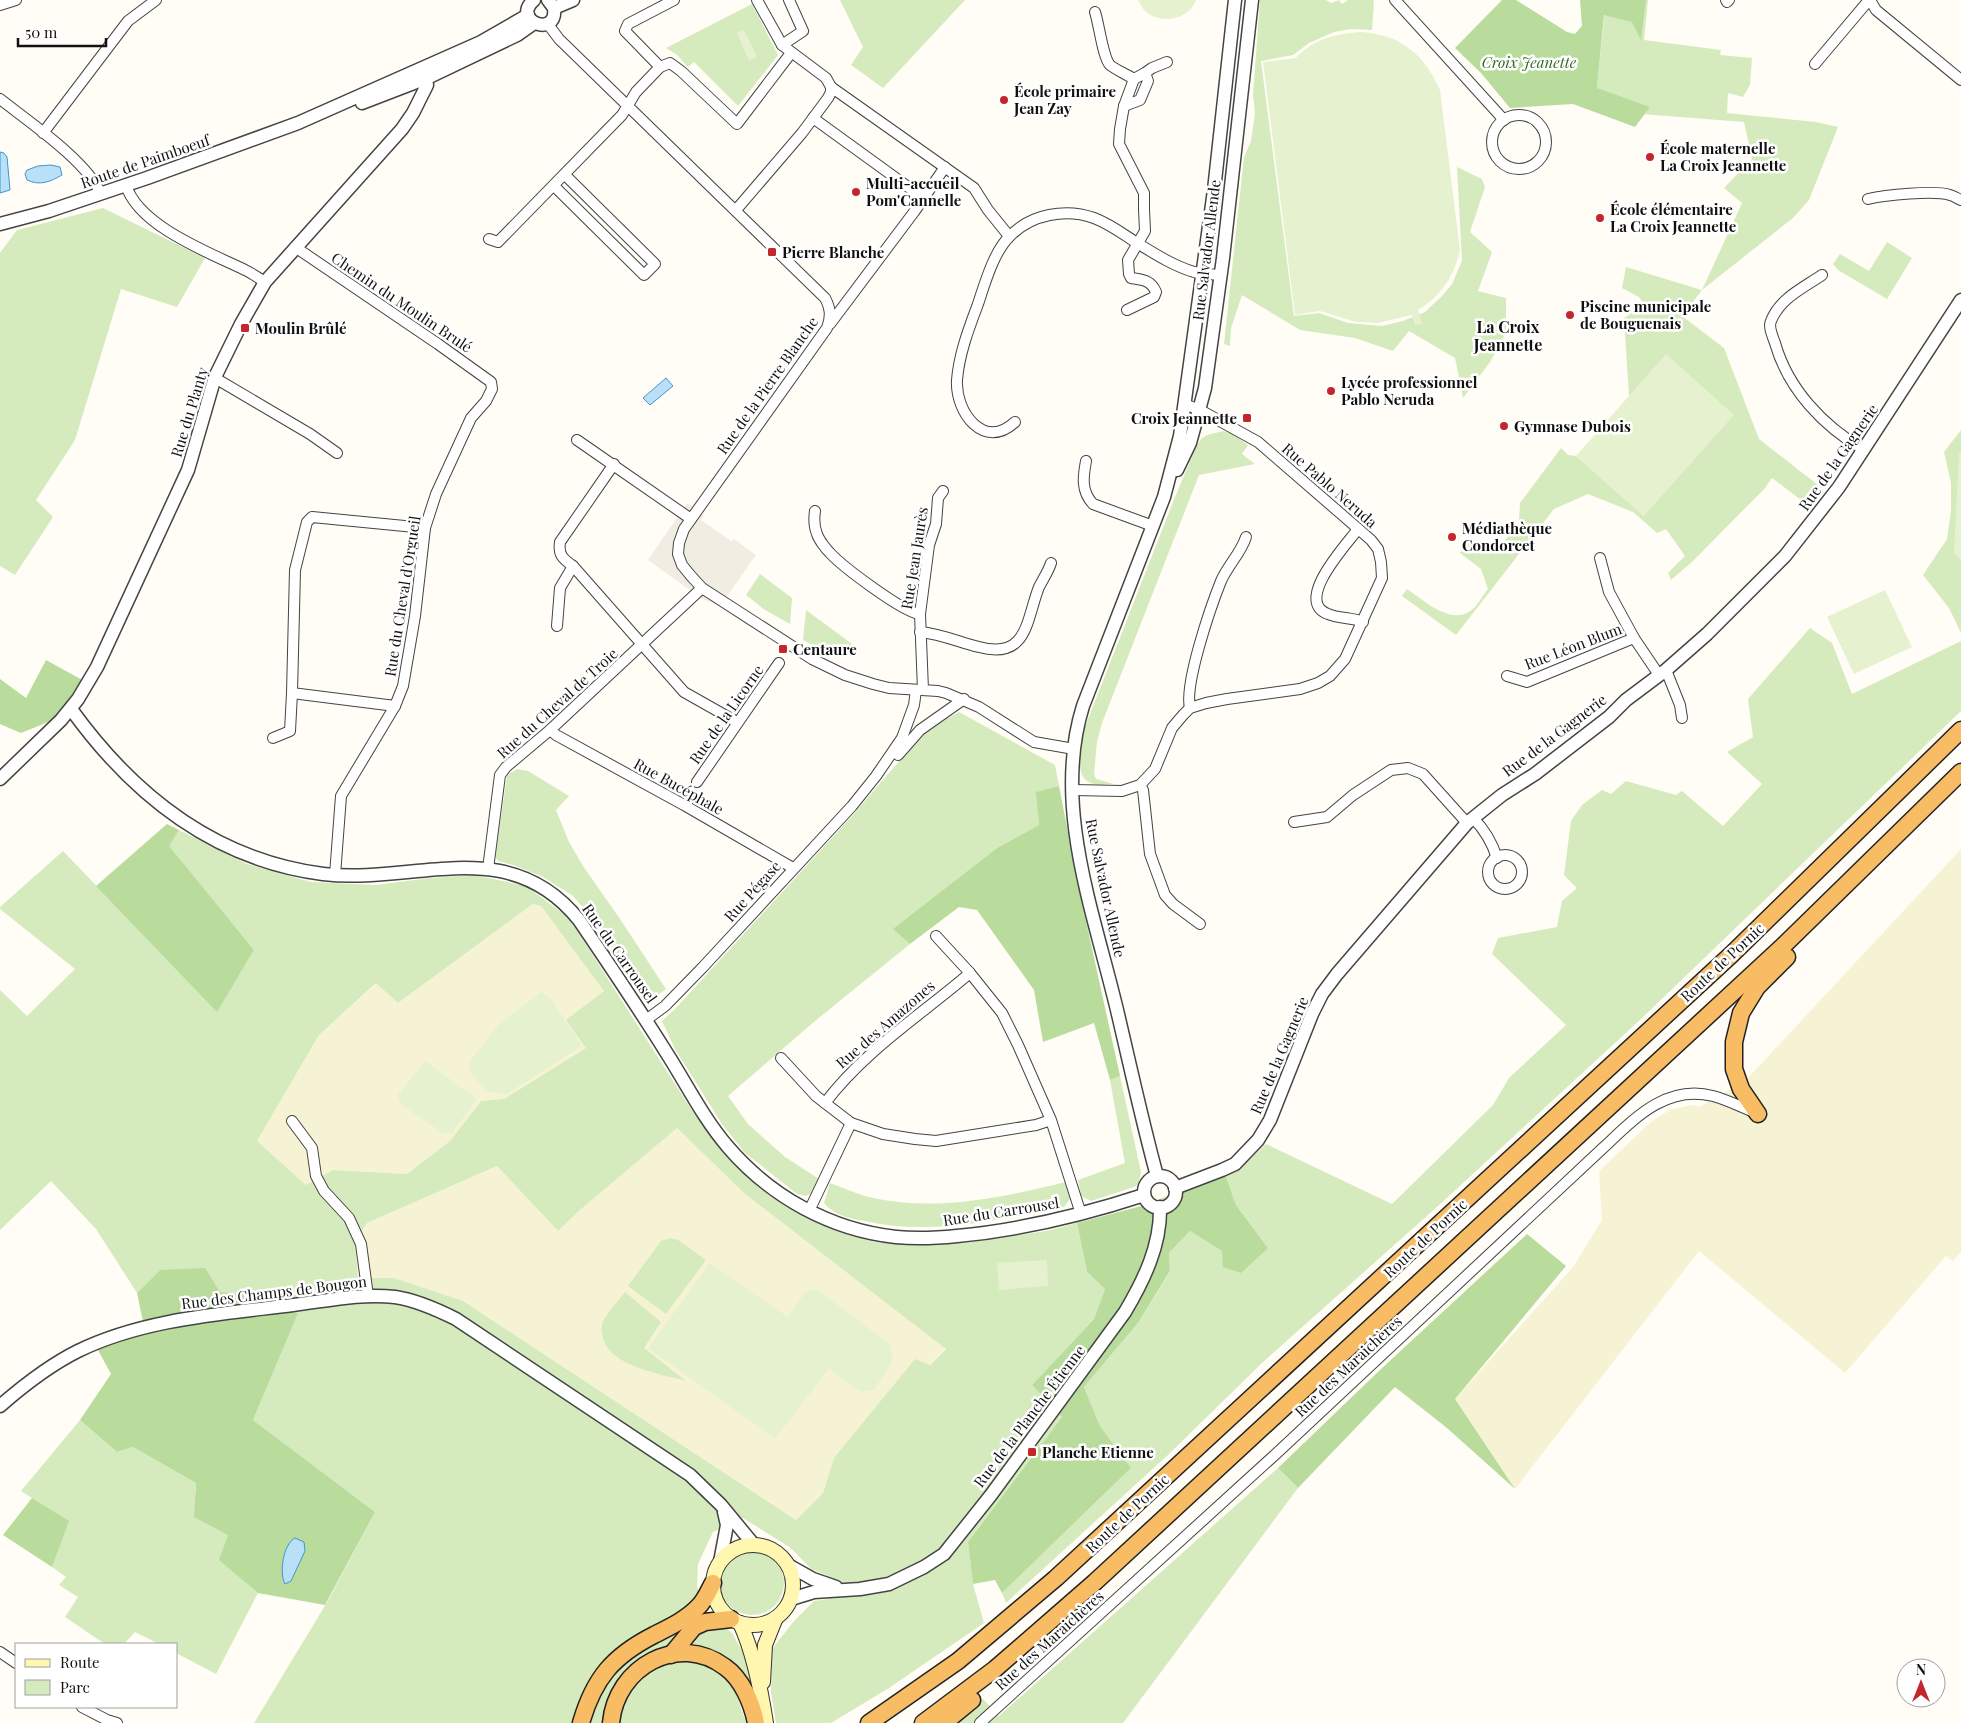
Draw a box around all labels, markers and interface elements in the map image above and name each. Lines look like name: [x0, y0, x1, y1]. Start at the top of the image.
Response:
scale bar: [18, 15, 105, 47]
text: 50 m: [25, 22, 58, 42]
park label: Croix Jeanette: [1482, 52, 1577, 72]
place label: École primaire Jean Zay: [1013, 81, 1116, 118]
marker: École primaire Jean Zay: [998, 94, 1010, 106]
street label: Route de Paimboeuf: [78, 129, 213, 192]
place label: École maternelle La Croix Jeannette: [1660, 138, 1787, 175]
marker: École maternelle La Croix Jeannette: [1644, 151, 1656, 163]
place label: Multi-accueil Pom'Cannelle: [866, 173, 962, 210]
street label: Rue Salvador Allende: [1187, 179, 1225, 321]
marker: Multi-accueil Pom'Cannelle: [850, 186, 862, 198]
place label: École élémentaire La Croix Jeannette: [1610, 199, 1737, 236]
marker: École élémentaire La Croix Jeannette: [1594, 212, 1606, 224]
place label: Pierre Blanche: [782, 242, 885, 262]
marker: Pierre Blanche: [766, 246, 778, 258]
street label: Chemin du Moulin Brulé: [328, 247, 476, 357]
place label: Piscine municipale de Bouguenais: [1580, 296, 1712, 333]
marker: Piscine municipale de Bouguenais: [1564, 309, 1576, 321]
street label: Rue de la Pierre Blanche: [712, 312, 822, 458]
district label: La Croix Jeannette: [1473, 316, 1542, 355]
place label: Moulin Brûlé: [255, 318, 347, 338]
marker: Moulin Brûlé: [239, 322, 251, 334]
street label: Rue du Planty: [166, 364, 212, 459]
place label: Lycée professionnel Pablo Neruda: [1341, 372, 1478, 409]
marker: Lycée professionnel Pablo Neruda: [1325, 385, 1337, 397]
street label: Rue de la Gagnerie: [1794, 400, 1882, 514]
place label: Croix Jeannette: [1131, 408, 1237, 428]
marker: Croix Jeannette: [1241, 412, 1253, 424]
place label: Gymnase Dubois: [1514, 416, 1631, 436]
marker: Gymnase Dubois: [1498, 420, 1510, 432]
street label: Rue Pablo Neruda: [1278, 438, 1382, 532]
street label: Rue Jean Jaurès: [896, 505, 932, 611]
street label: Rue du Cheval d'Orgueil: [379, 514, 425, 678]
place label: Médiathèque Condorcet: [1462, 518, 1552, 555]
marker: Médiathèque Condorcet: [1446, 531, 1458, 543]
street label: Rue Léon Blum: [1522, 618, 1625, 674]
place label: Centaure: [793, 639, 857, 659]
street label: Rue du Cheval de Troie: [492, 643, 622, 763]
marker: Centaure: [777, 643, 789, 655]
street label: Rue de la Licorne: [684, 660, 768, 768]
street label: Rue de la Gagnerie: [1498, 689, 1610, 781]
street label: Rue Bucéphale: [631, 753, 727, 819]
street label: Rue Salvador Allende: [1081, 817, 1131, 959]
street label: Rue Pégase: [719, 856, 785, 926]
street label: Rue du Carrousel: [578, 899, 662, 1007]
street label: Route de Pornic: [1676, 918, 1768, 1006]
street label: Rue des Amazones: [831, 975, 939, 1073]
street label: Rue de la Gagnerie: [1245, 993, 1313, 1117]
street label: Rue du Carrousel: [942, 1192, 1060, 1230]
street label: Route de Pornic: [1379, 1194, 1471, 1282]
street label: Rue des Champs de Bougon: [180, 1271, 368, 1313]
street label: Rue des Maraichères: [1290, 1311, 1406, 1421]
street label: Rue de la Planche Étienne: [969, 1341, 1089, 1491]
place label: Planche Etienne: [1042, 1442, 1154, 1462]
marker: Planche Etienne: [1026, 1446, 1038, 1458]
street label: Route de Pornic: [1081, 1469, 1173, 1557]
street label: Rue des Maraichères: [990, 1586, 1108, 1694]
legend: [15, 1643, 178, 1708]
text: Route: [60, 1652, 100, 1672]
north arrow: [1896, 1658, 1946, 1708]
text: N: [1916, 1660, 1926, 1679]
text: Parc: [60, 1677, 90, 1697]

